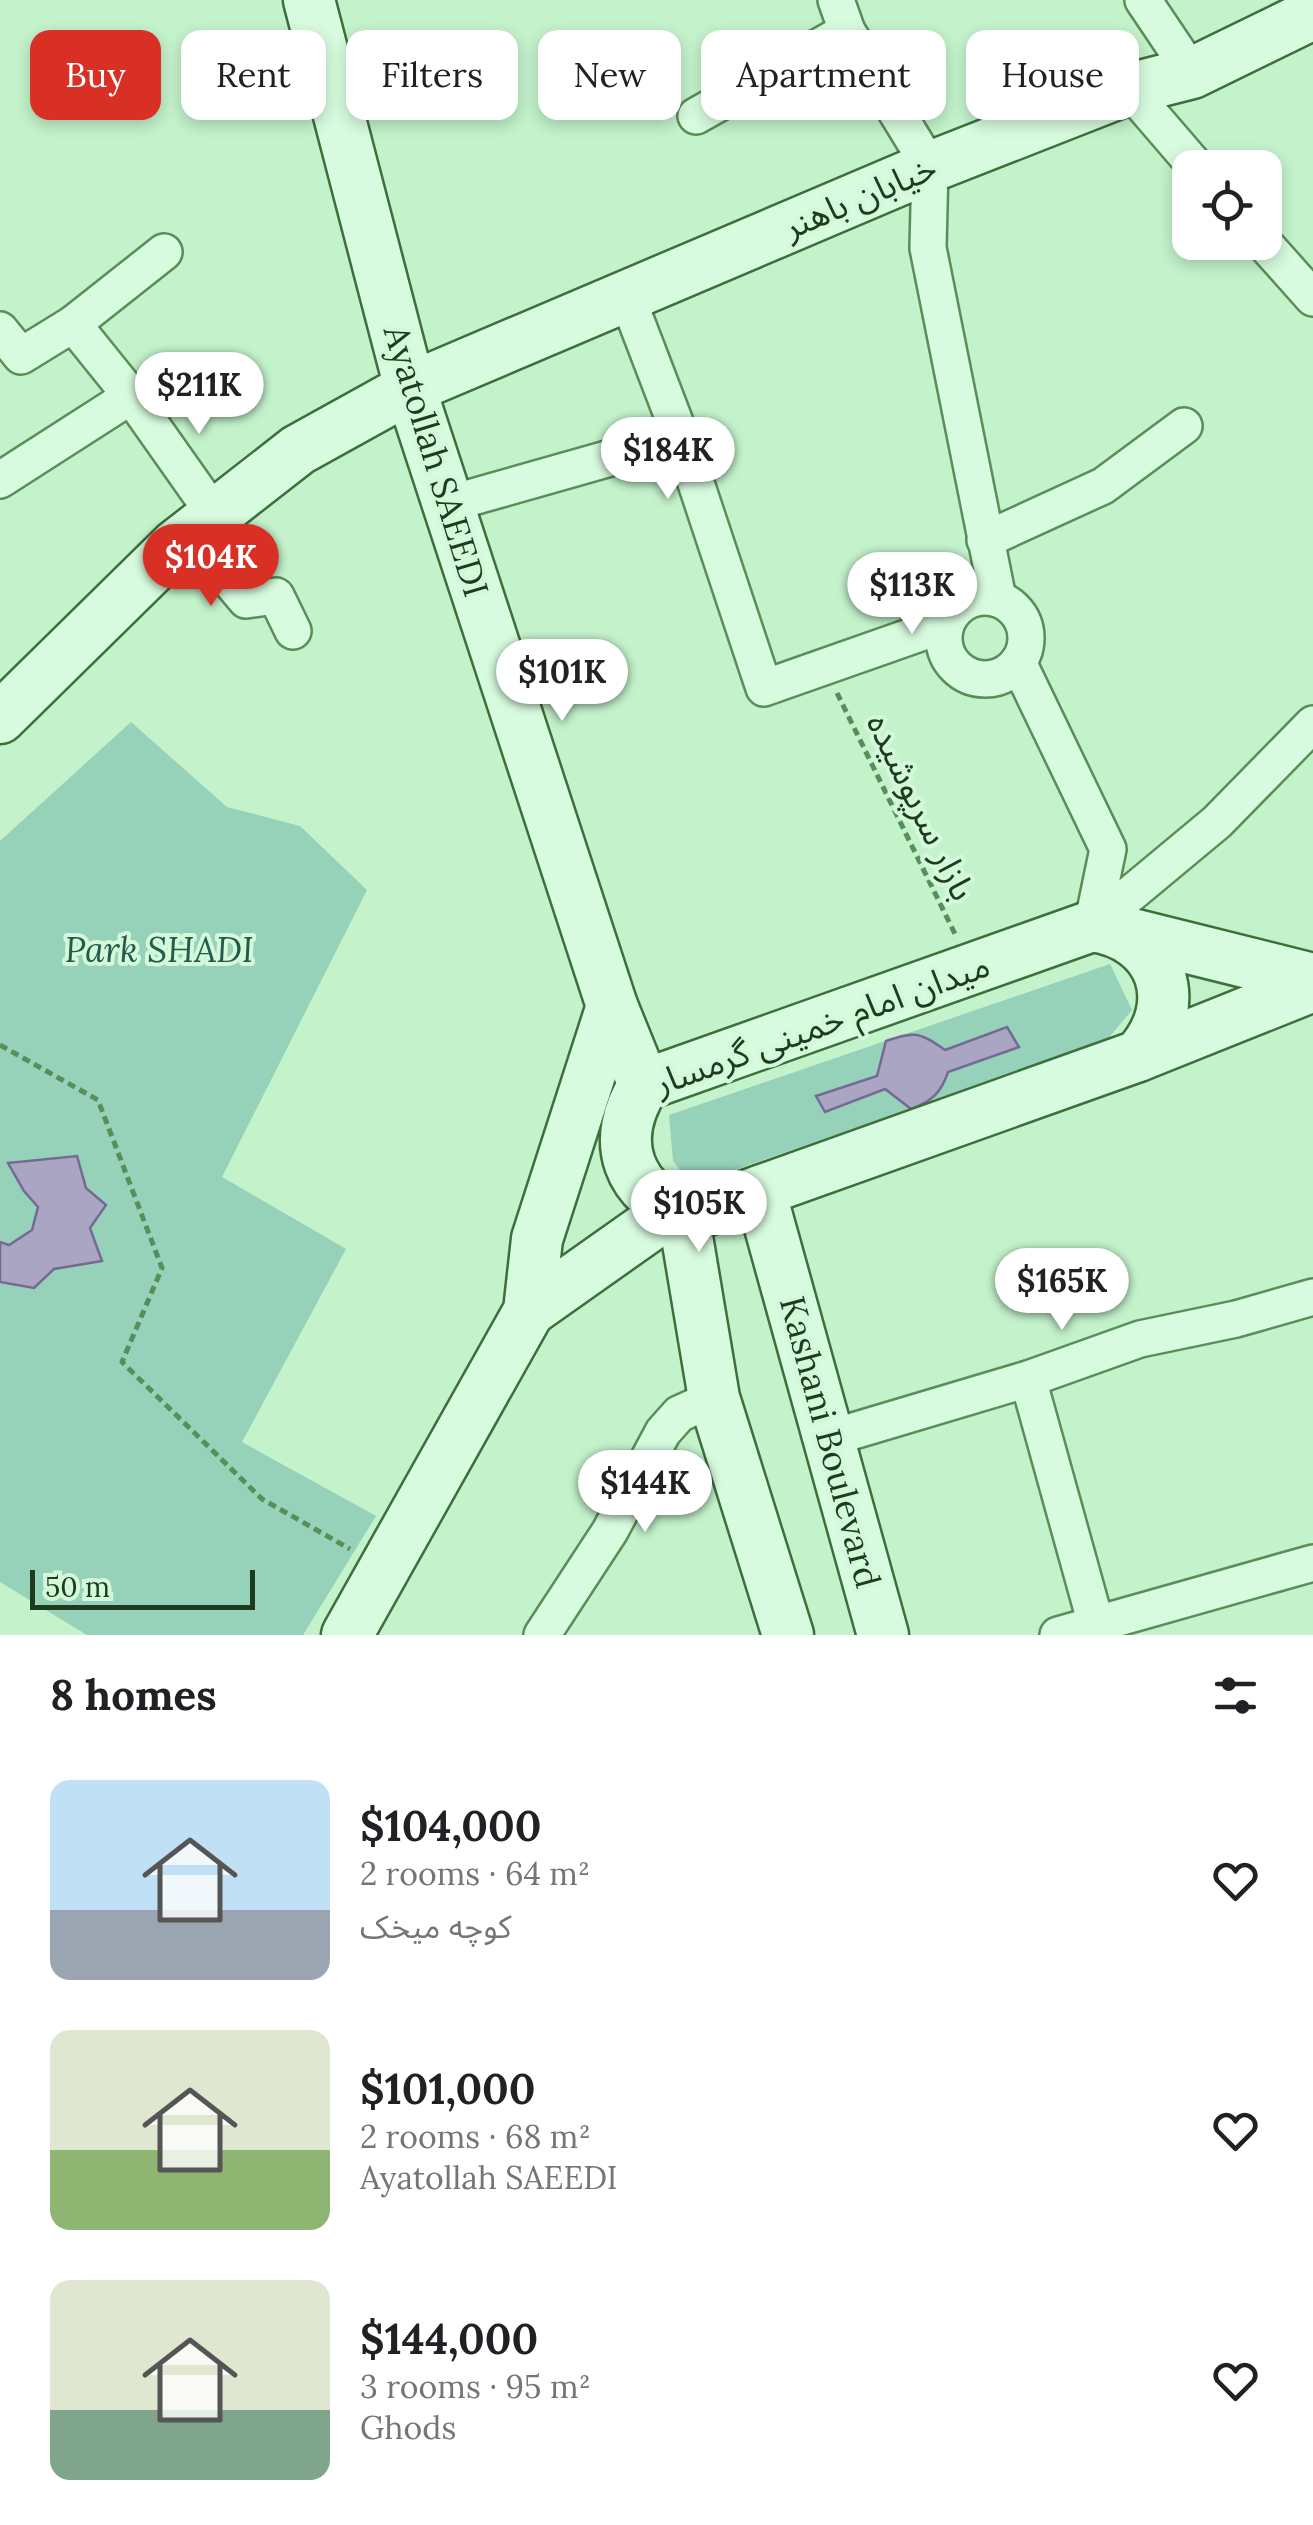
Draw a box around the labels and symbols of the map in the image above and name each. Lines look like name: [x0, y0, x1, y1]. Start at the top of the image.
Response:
street label: خیابان باهنر: [775, 144, 943, 249]
street label: Ayatollah SAEEDI: [373, 319, 499, 602]
pin: $211K: [129, 352, 269, 437]
pin: $184K: [598, 417, 738, 502]
pin: $104K: [141, 524, 281, 609]
pin: $113K: [842, 552, 982, 637]
pin: $101K: [492, 639, 632, 724]
street label: بازار سرپوشیده: [857, 706, 986, 908]
park label: Park SHADI: [65, 927, 253, 972]
street label: میدان امام خمینی گرمسار: [647, 942, 997, 1109]
pin: $105K: [629, 1170, 769, 1255]
pin: $165K: [992, 1248, 1132, 1333]
street label: Kashani Boulevard: [770, 1291, 891, 1593]
pin: $144K: [575, 1450, 715, 1535]
scale bar: [30, 1565, 255, 1610]

